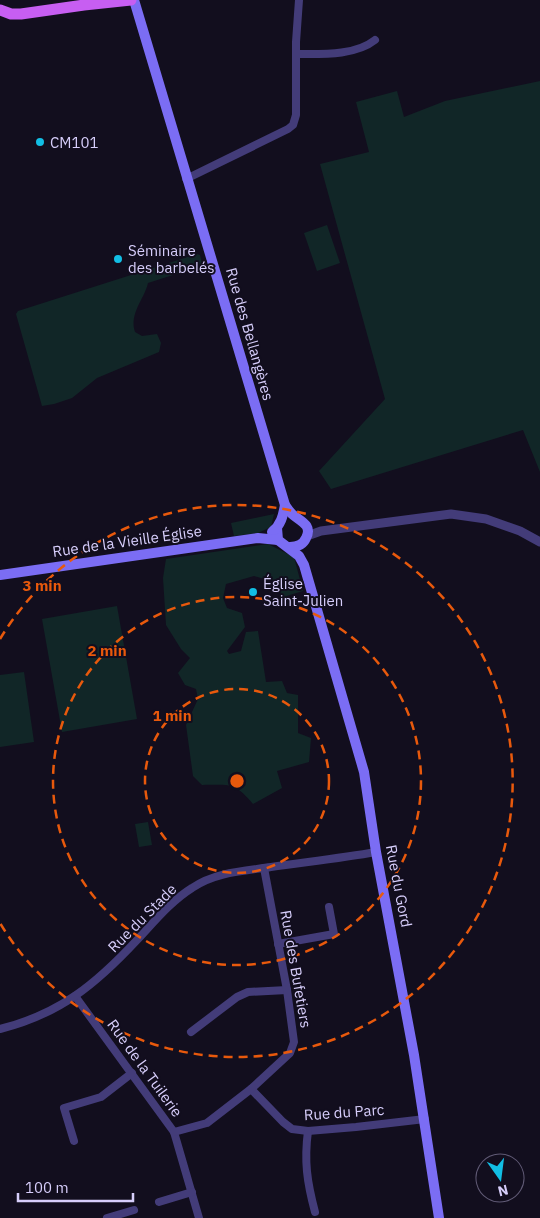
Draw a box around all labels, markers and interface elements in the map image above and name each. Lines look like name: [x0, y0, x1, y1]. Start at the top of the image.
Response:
place label: CM101: [50, 133, 99, 152]
marker: CM101: [34, 136, 46, 148]
place label: Séminaire des barbelés: [128, 241, 215, 277]
marker: Séminaire des barbelés: [112, 253, 124, 265]
street label: Rue des Bellangères: [222, 265, 278, 403]
street label: Rue de la Vieille Église: [51, 521, 203, 561]
place label: Église Saint-Julien: [263, 574, 343, 610]
text: 3 min: [22, 576, 62, 595]
marker: Église Saint-Julien: [247, 586, 259, 598]
text: 2 min: [87, 641, 127, 660]
text: 1 min: [152, 706, 192, 725]
centre of rings: [228, 772, 246, 790]
street label: Rue du Gord: [382, 843, 416, 929]
street label: Rue du Stade: [104, 880, 180, 956]
street label: Rue des Bufetiers: [276, 909, 316, 1029]
street label: Rue de la Tuilerie: [103, 1016, 187, 1120]
street label: Rue du Parc: [303, 1100, 385, 1124]
north arrow: [475, 1153, 525, 1203]
scale bar: [18, 1170, 132, 1202]
text: 100 m: [25, 1178, 69, 1197]
text: N: [496, 1181, 510, 1201]

